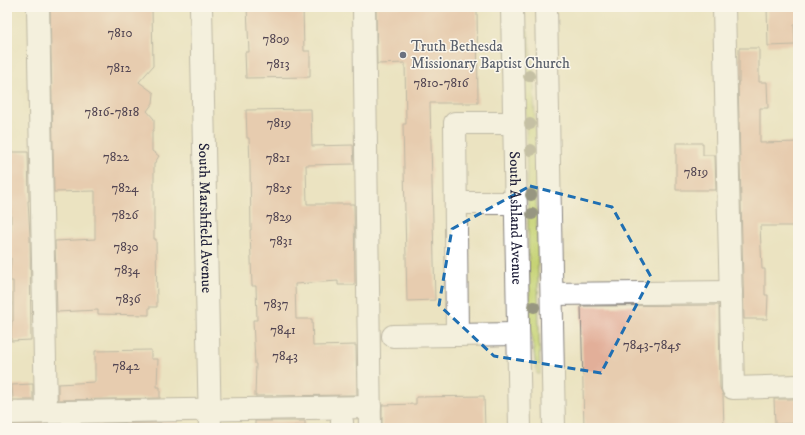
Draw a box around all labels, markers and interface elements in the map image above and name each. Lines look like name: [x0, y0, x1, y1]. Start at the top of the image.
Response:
house number: 7810: [107, 25, 133, 41]
house number: 7809: [263, 31, 289, 47]
place label: Truth Bethesda Missionary Baptist Church: [411, 37, 570, 73]
marker: Truth Bethesda Missionary Baptist Church: [398, 50, 408, 60]
house number: 7813: [267, 56, 290, 72]
house number: 7812: [107, 60, 132, 76]
house number: 7810-7816: [413, 75, 470, 91]
house number: 7816-7818: [85, 104, 139, 120]
house number: 7819: [267, 115, 291, 131]
street label: South Marshfield Avenue: [194, 143, 217, 293]
house number: 7822: [103, 149, 130, 165]
house number: 7821: [266, 150, 290, 166]
street label: South Ashland Avenue: [505, 151, 527, 285]
house number: 7819: [684, 164, 708, 180]
house number: 7824: [111, 180, 139, 196]
house number: 7825: [266, 180, 293, 196]
house number: 7826: [112, 207, 139, 223]
house number: 7829: [266, 209, 292, 225]
house number: 7831: [270, 233, 293, 249]
house number: 7830: [113, 239, 139, 255]
house number: 7834: [114, 262, 140, 278]
house number: 7836: [116, 291, 142, 307]
house number: 7837: [263, 296, 289, 312]
house number: 7841: [270, 322, 296, 338]
house number: 7843-7845: [623, 337, 682, 353]
house number: 7843: [272, 348, 298, 364]
house number: 7842: [112, 358, 140, 374]

